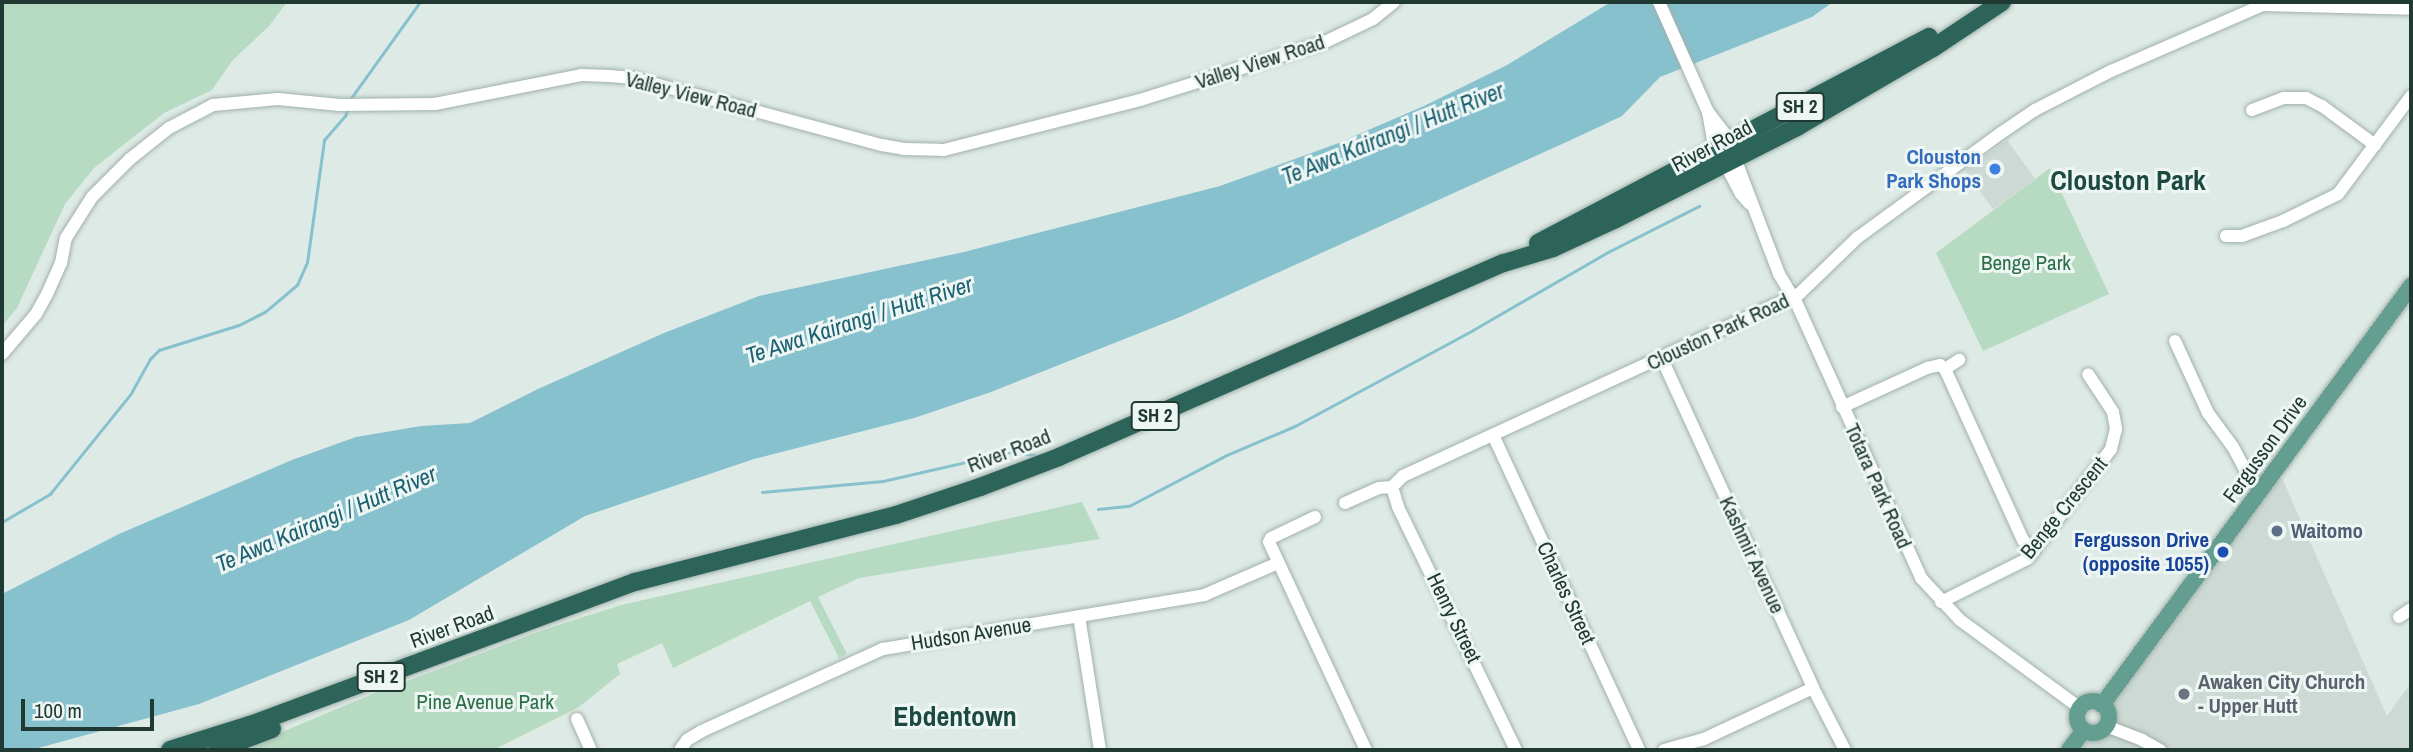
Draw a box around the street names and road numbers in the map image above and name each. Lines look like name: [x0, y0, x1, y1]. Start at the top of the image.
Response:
street label: Valley View Road: [1192, 29, 1328, 95]
street label: Valley View Road: [623, 67, 759, 123]
road number: SH 2: [1776, 92, 1825, 122]
street label: River Road: [1668, 114, 1756, 178]
street label: Clouston Park Road: [1643, 288, 1793, 376]
street label: Fergusson Drive: [2218, 390, 2312, 508]
road number: SH 2: [1130, 400, 1180, 432]
street label: Totara Park Road: [1839, 420, 1917, 552]
street label: River Road: [964, 424, 1054, 478]
street label: Benge Crescent: [2015, 452, 2113, 564]
street label: Kashmir Avenue: [1714, 492, 1790, 618]
street label: Charles Street: [1531, 538, 1601, 648]
street label: Henry Street: [1421, 569, 1487, 667]
street label: River Road: [407, 600, 497, 654]
street label: Hudson Avenue: [909, 612, 1033, 656]
road number: SH 2: [356, 662, 406, 692]

